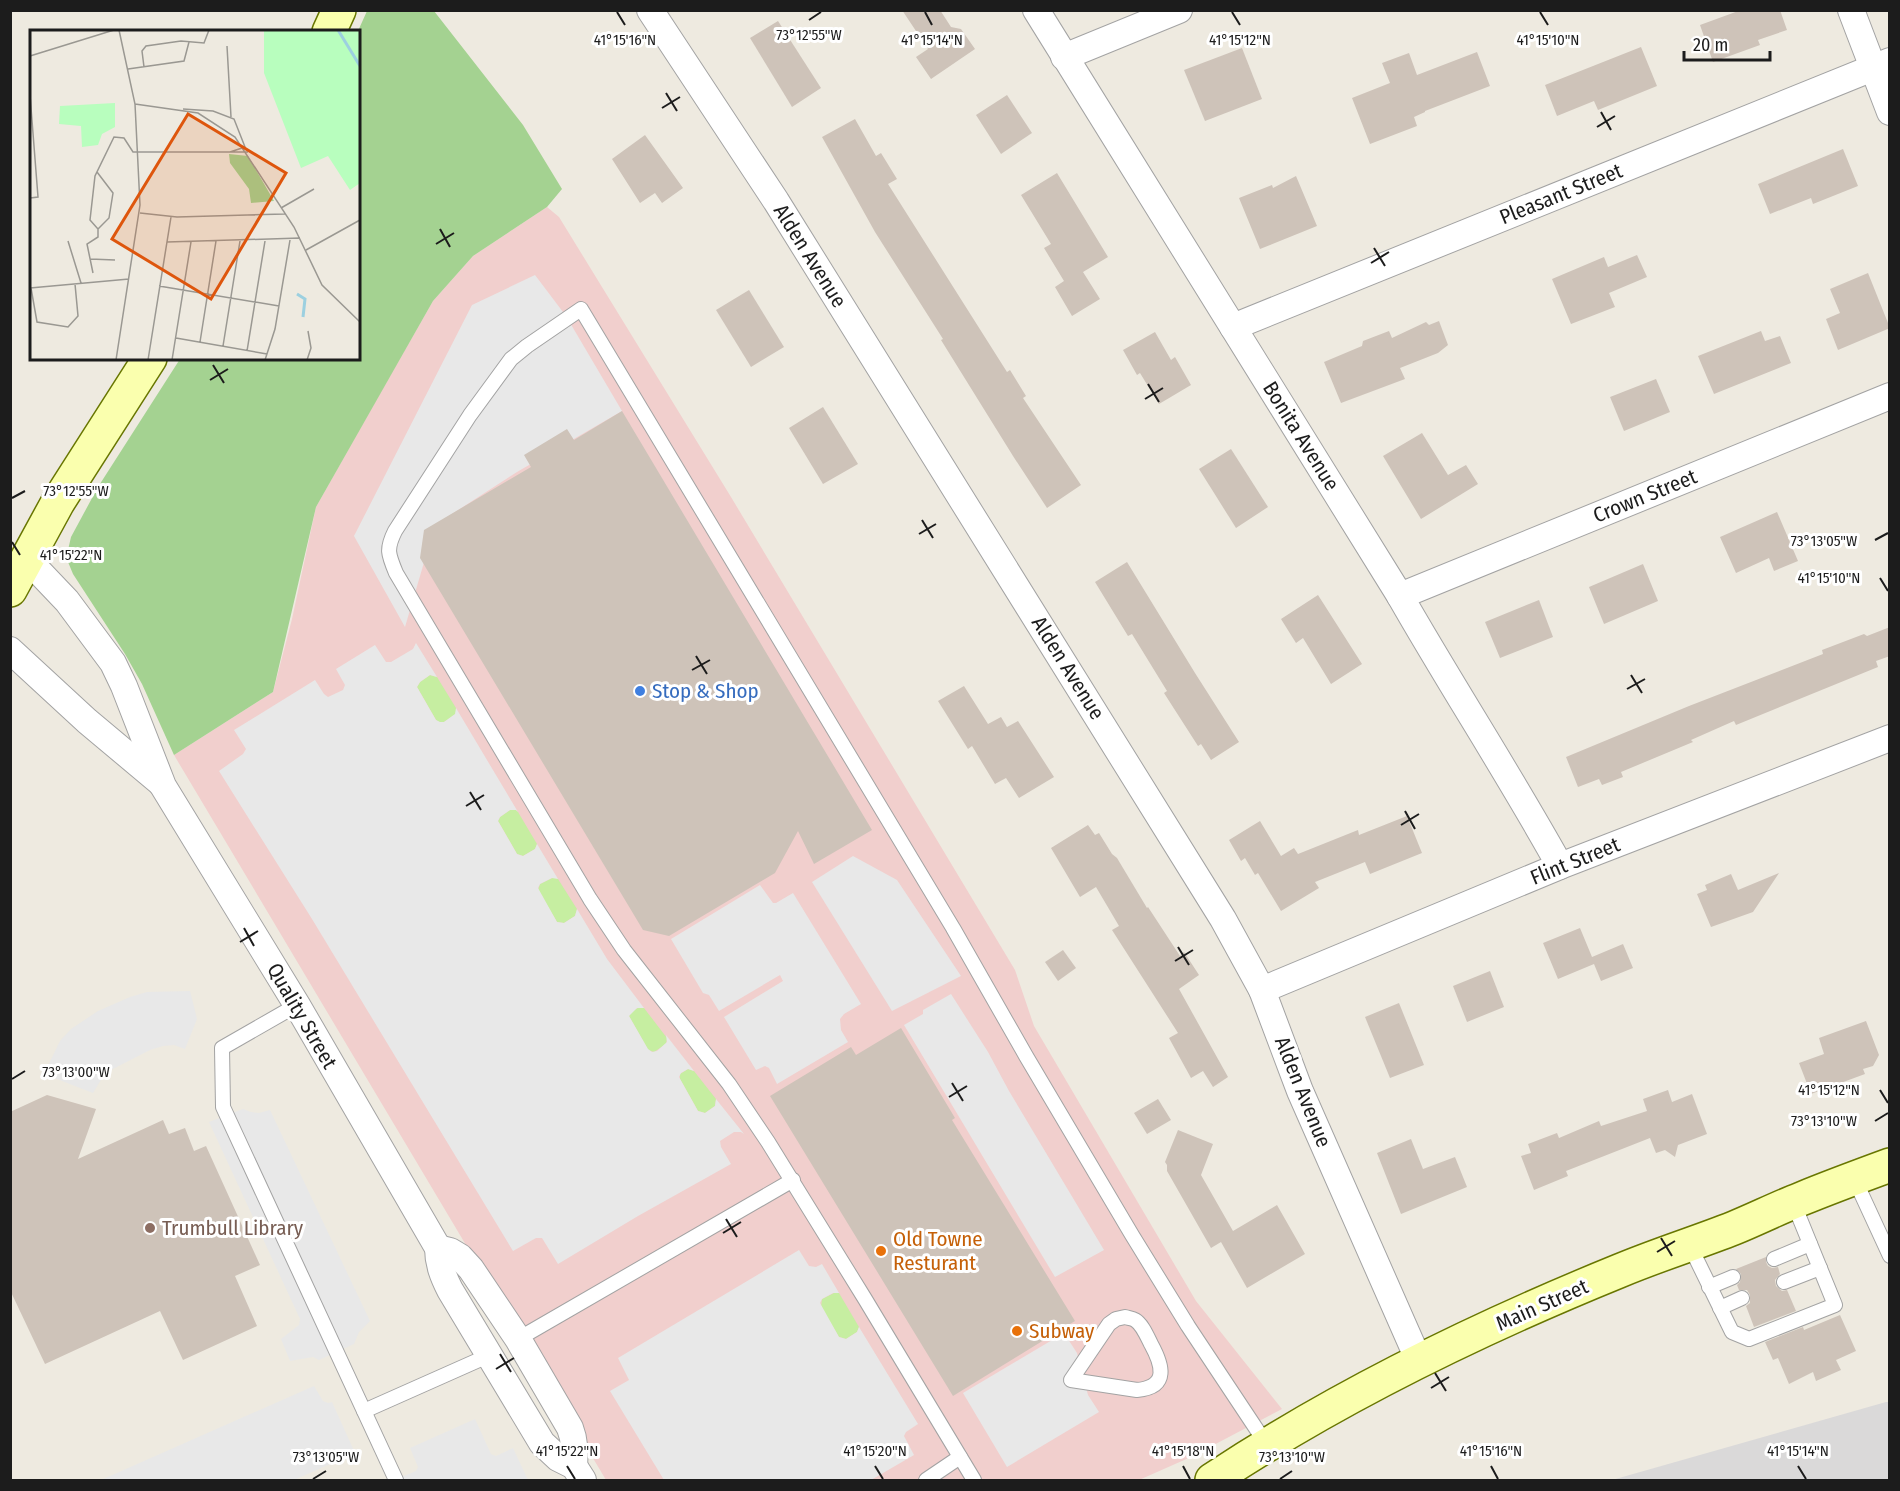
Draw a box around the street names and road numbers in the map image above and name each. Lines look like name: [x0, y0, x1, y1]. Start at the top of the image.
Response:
street label: Pleasant Street: [1496, 158, 1626, 230]
street label: Alden Avenue: [768, 199, 852, 313]
street label: Bonita Avenue: [1257, 377, 1345, 495]
street label: Crown Street: [1589, 463, 1701, 529]
street label: Alden Avenue: [1026, 611, 1110, 725]
street label: Flint Street: [1526, 831, 1624, 891]
street label: Quality Street: [261, 958, 343, 1074]
street label: Alden Avenue: [1269, 1033, 1337, 1151]
street label: Main Street: [1492, 1273, 1592, 1337]

